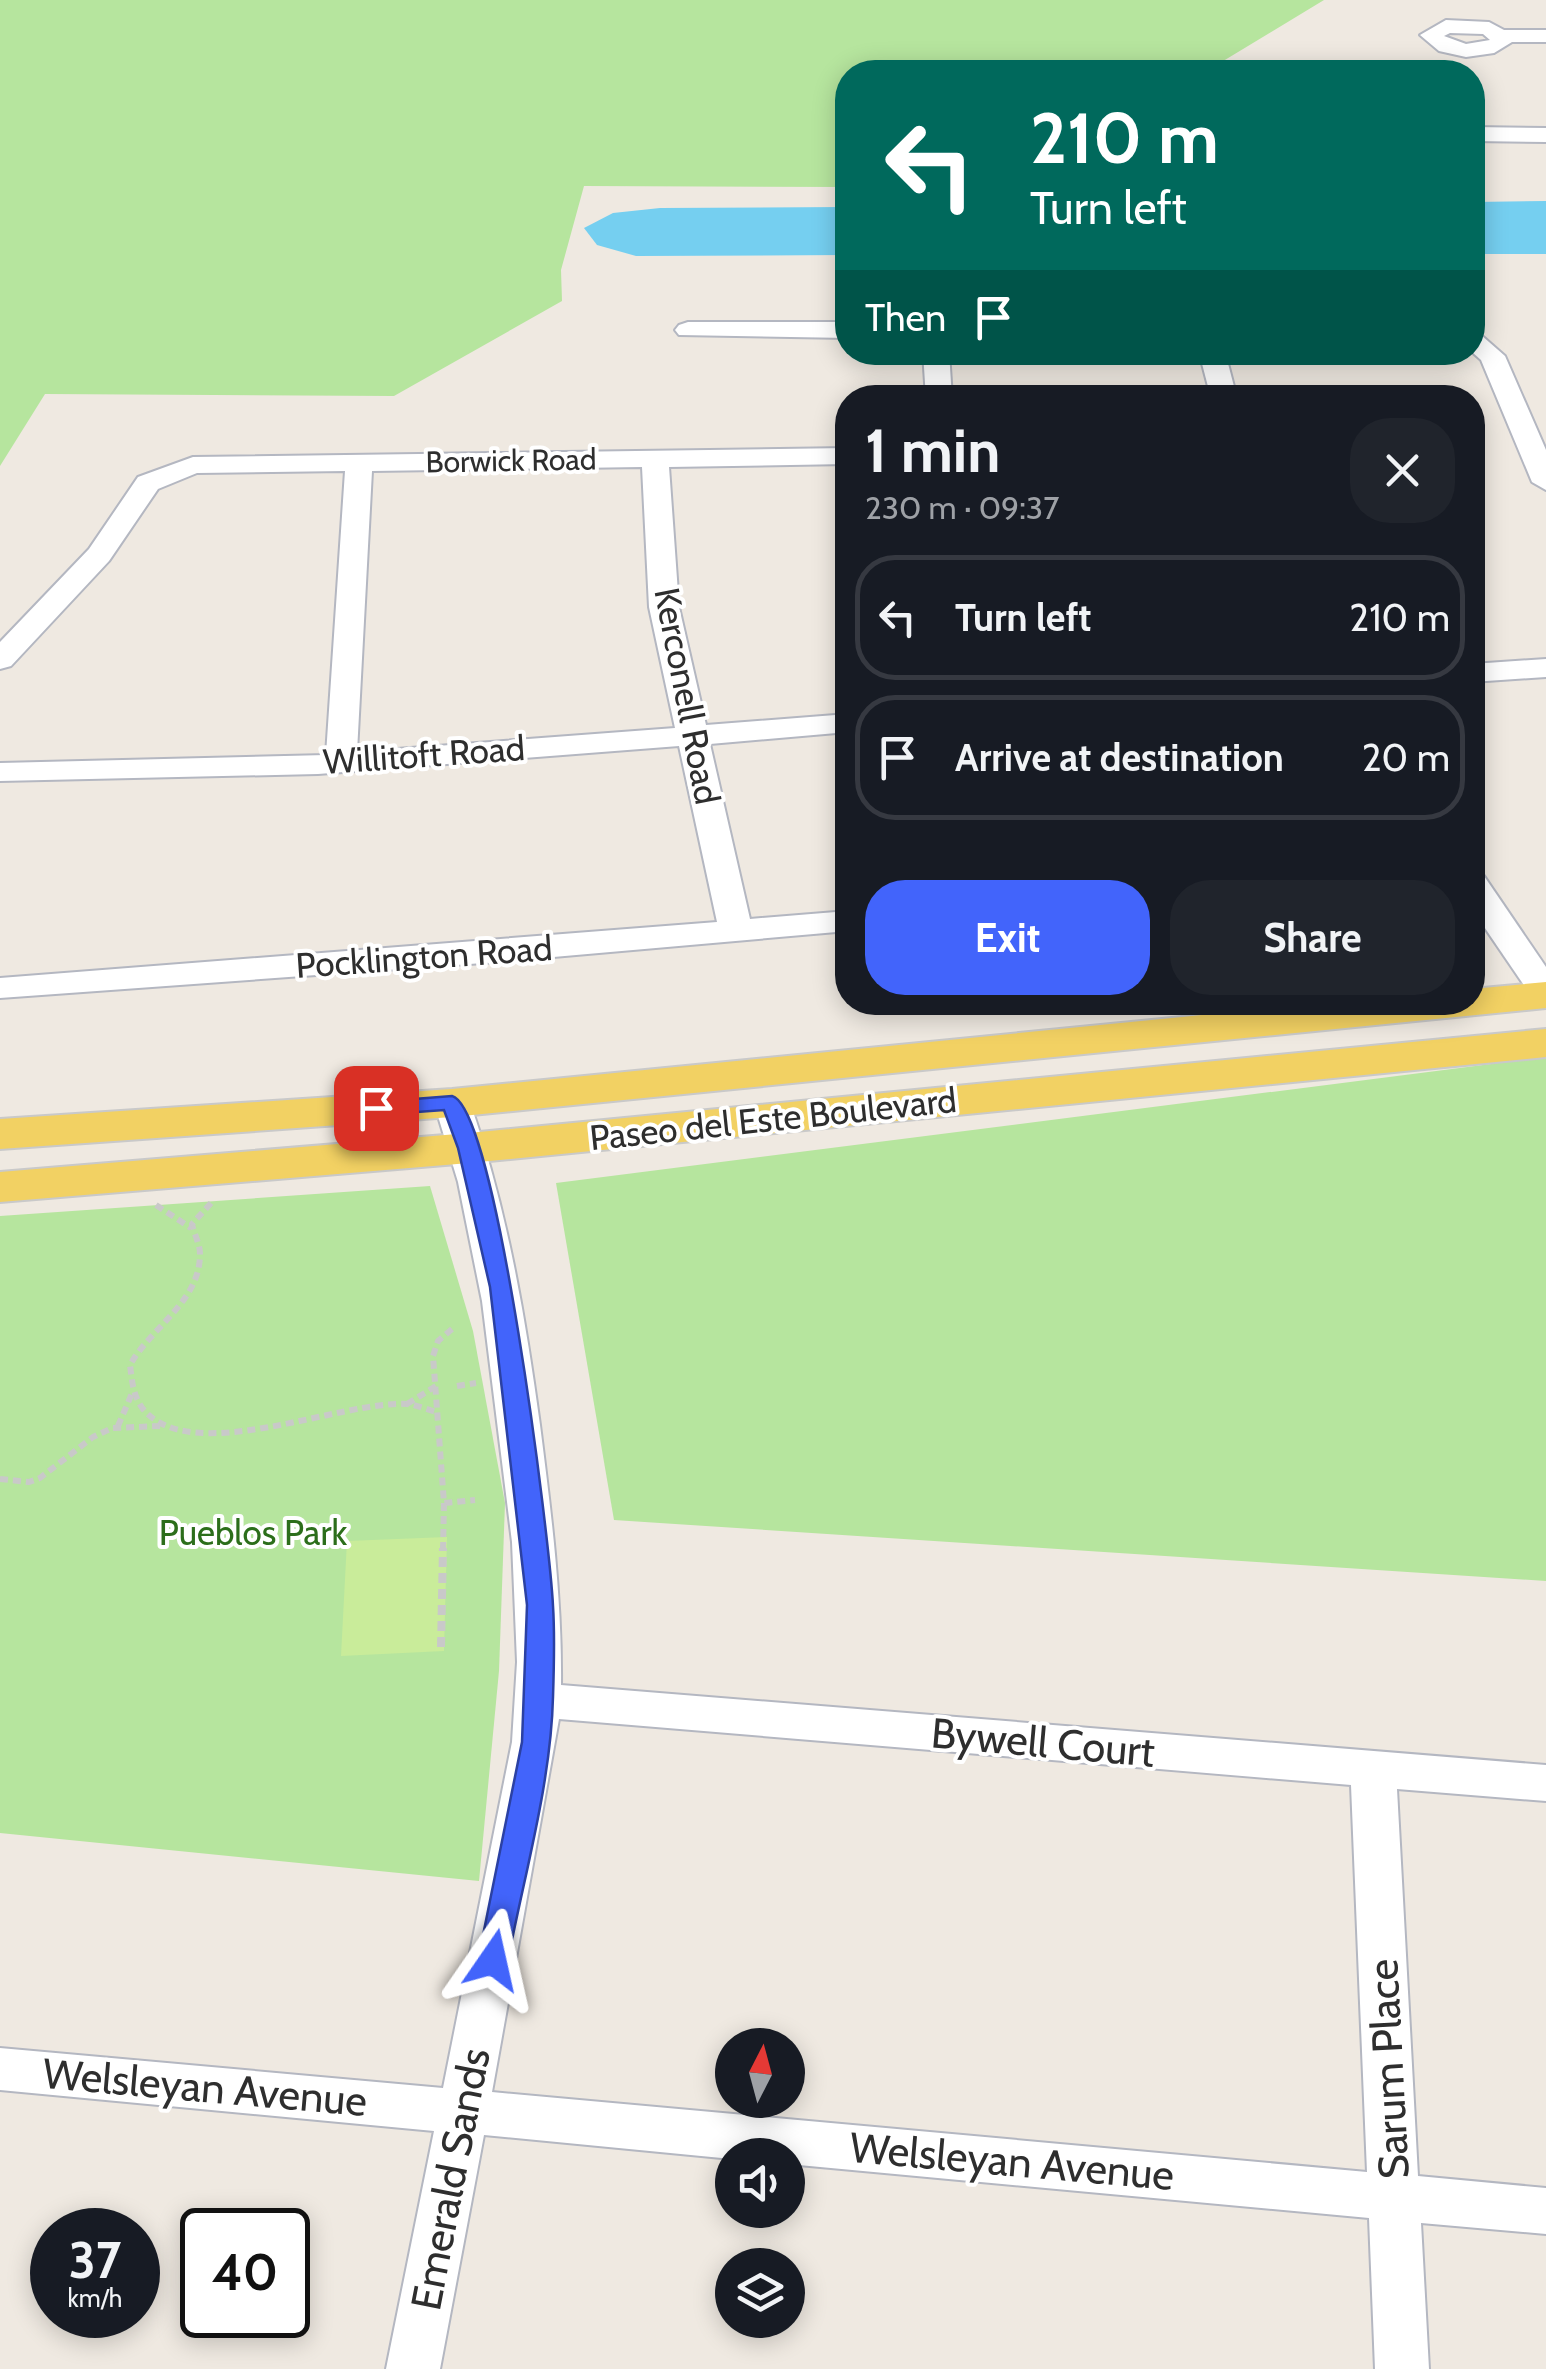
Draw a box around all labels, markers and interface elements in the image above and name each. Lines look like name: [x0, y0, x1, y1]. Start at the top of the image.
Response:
text: 210 m: [1030, 95, 1219, 181]
icon: left: [865, 100, 995, 230]
text: Turn left: [1030, 181, 1187, 235]
icon: arrive: [966, 290, 1021, 345]
text: Then: [865, 294, 946, 341]
text: 1 min: [865, 414, 1000, 487]
button: close: [1350, 418, 1455, 523]
street label: Borwick Road: [425, 441, 597, 480]
text: 230 m · 09:37: [865, 488, 1059, 527]
street label: Kerconell Road: [645, 584, 730, 808]
icon: left: [870, 590, 925, 645]
text: Turn left: [955, 594, 1091, 641]
text: 210 m: [1349, 594, 1450, 641]
street label: Willitoft Road: [322, 726, 526, 783]
icon: arrive: [870, 730, 925, 785]
text: Arrive at destination: [955, 734, 1284, 781]
text: 20 m: [1362, 734, 1450, 781]
button: Exit: [865, 880, 1150, 995]
button: Share: [1170, 880, 1455, 995]
street label: Pocklington Road: [294, 926, 554, 987]
pin: [334, 1066, 419, 1151]
street label: Paseo del Este Boulevard: [587, 1078, 959, 1159]
icon: arrive: [349, 1081, 404, 1136]
park label: Pueblos Park: [159, 1511, 347, 1554]
street label: Bywell Court: [929, 1706, 1157, 1778]
position arrow: [441, 1908, 545, 2012]
street label: Sarum Place: [1356, 1958, 1420, 2180]
north arrow: [715, 2028, 805, 2118]
map controls: [715, 2028, 805, 2338]
street label: Emerald Sands: [399, 2044, 501, 2314]
street label: Welsleyan Avenue: [41, 2047, 369, 2127]
street label: Welsleyan Avenue: [848, 2121, 1176, 2201]
button: sound: [715, 2138, 805, 2228]
speed limit sign: 40: [180, 2208, 310, 2338]
text: 37: [69, 2230, 121, 2291]
button: layers: [715, 2248, 805, 2338]
text: km/h: [68, 2283, 122, 2313]

